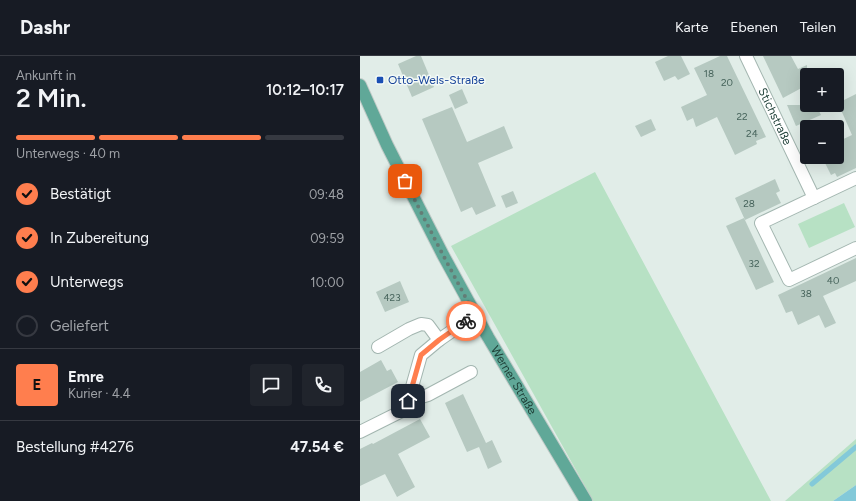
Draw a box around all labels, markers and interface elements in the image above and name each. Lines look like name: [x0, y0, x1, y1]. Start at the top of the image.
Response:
text: Dashr: [20, 16, 70, 39]
text: Karte: [675, 19, 708, 36]
text: Ebenen: [730, 19, 778, 36]
text: Teilen: [800, 19, 836, 36]
house number: 18: [704, 67, 714, 80]
text: Ankunft in: [16, 68, 76, 83]
map controls: [800, 68, 844, 164]
button: +: [800, 68, 844, 112]
place label: Otto-Wels-Straße: [388, 73, 485, 87]
marker: Otto-Wels-Straße: [375, 75, 385, 85]
house number: 20: [721, 76, 733, 89]
text: 10:12–10:17: [266, 81, 344, 99]
text: 2 Min.: [16, 82, 87, 114]
street label: Stichstraße: [755, 86, 795, 148]
house number: 22: [736, 110, 748, 123]
button: −: [800, 120, 844, 164]
house number: 24: [746, 127, 758, 140]
text: Unterwegs · 40 m: [16, 146, 120, 161]
pin: [388, 164, 422, 198]
icon: bag: [394, 170, 416, 192]
icon: check: [16, 183, 38, 205]
text: Bestätigt: [50, 185, 111, 203]
text: 09:48: [309, 187, 344, 202]
house number: 28: [743, 197, 755, 210]
icon: check: [16, 227, 38, 249]
text: In Zubereitung: [50, 229, 149, 247]
text: 09:59: [310, 231, 344, 246]
house number: 32: [748, 257, 760, 270]
icon: check: [16, 271, 38, 293]
text: Unterwegs: [50, 273, 123, 291]
house number: 40: [827, 274, 839, 287]
text: 10:00: [310, 275, 344, 290]
house number: 38: [800, 287, 812, 300]
house number: 423: [383, 291, 401, 304]
courier: [446, 301, 486, 341]
icon: bike: [455, 310, 477, 332]
text: Geliefert: [50, 317, 109, 335]
street label: Werner Straße: [488, 343, 540, 417]
button: chat: [250, 364, 292, 406]
button: phone: [302, 364, 344, 406]
text: Emre: [68, 368, 104, 386]
text: E: [33, 376, 41, 394]
pin: [391, 384, 425, 418]
text: Kurier · 4.4: [68, 386, 131, 401]
icon: home: [397, 390, 419, 412]
text: Bestellung #4276: [16, 438, 134, 456]
text: 47.54 €: [290, 438, 344, 456]

